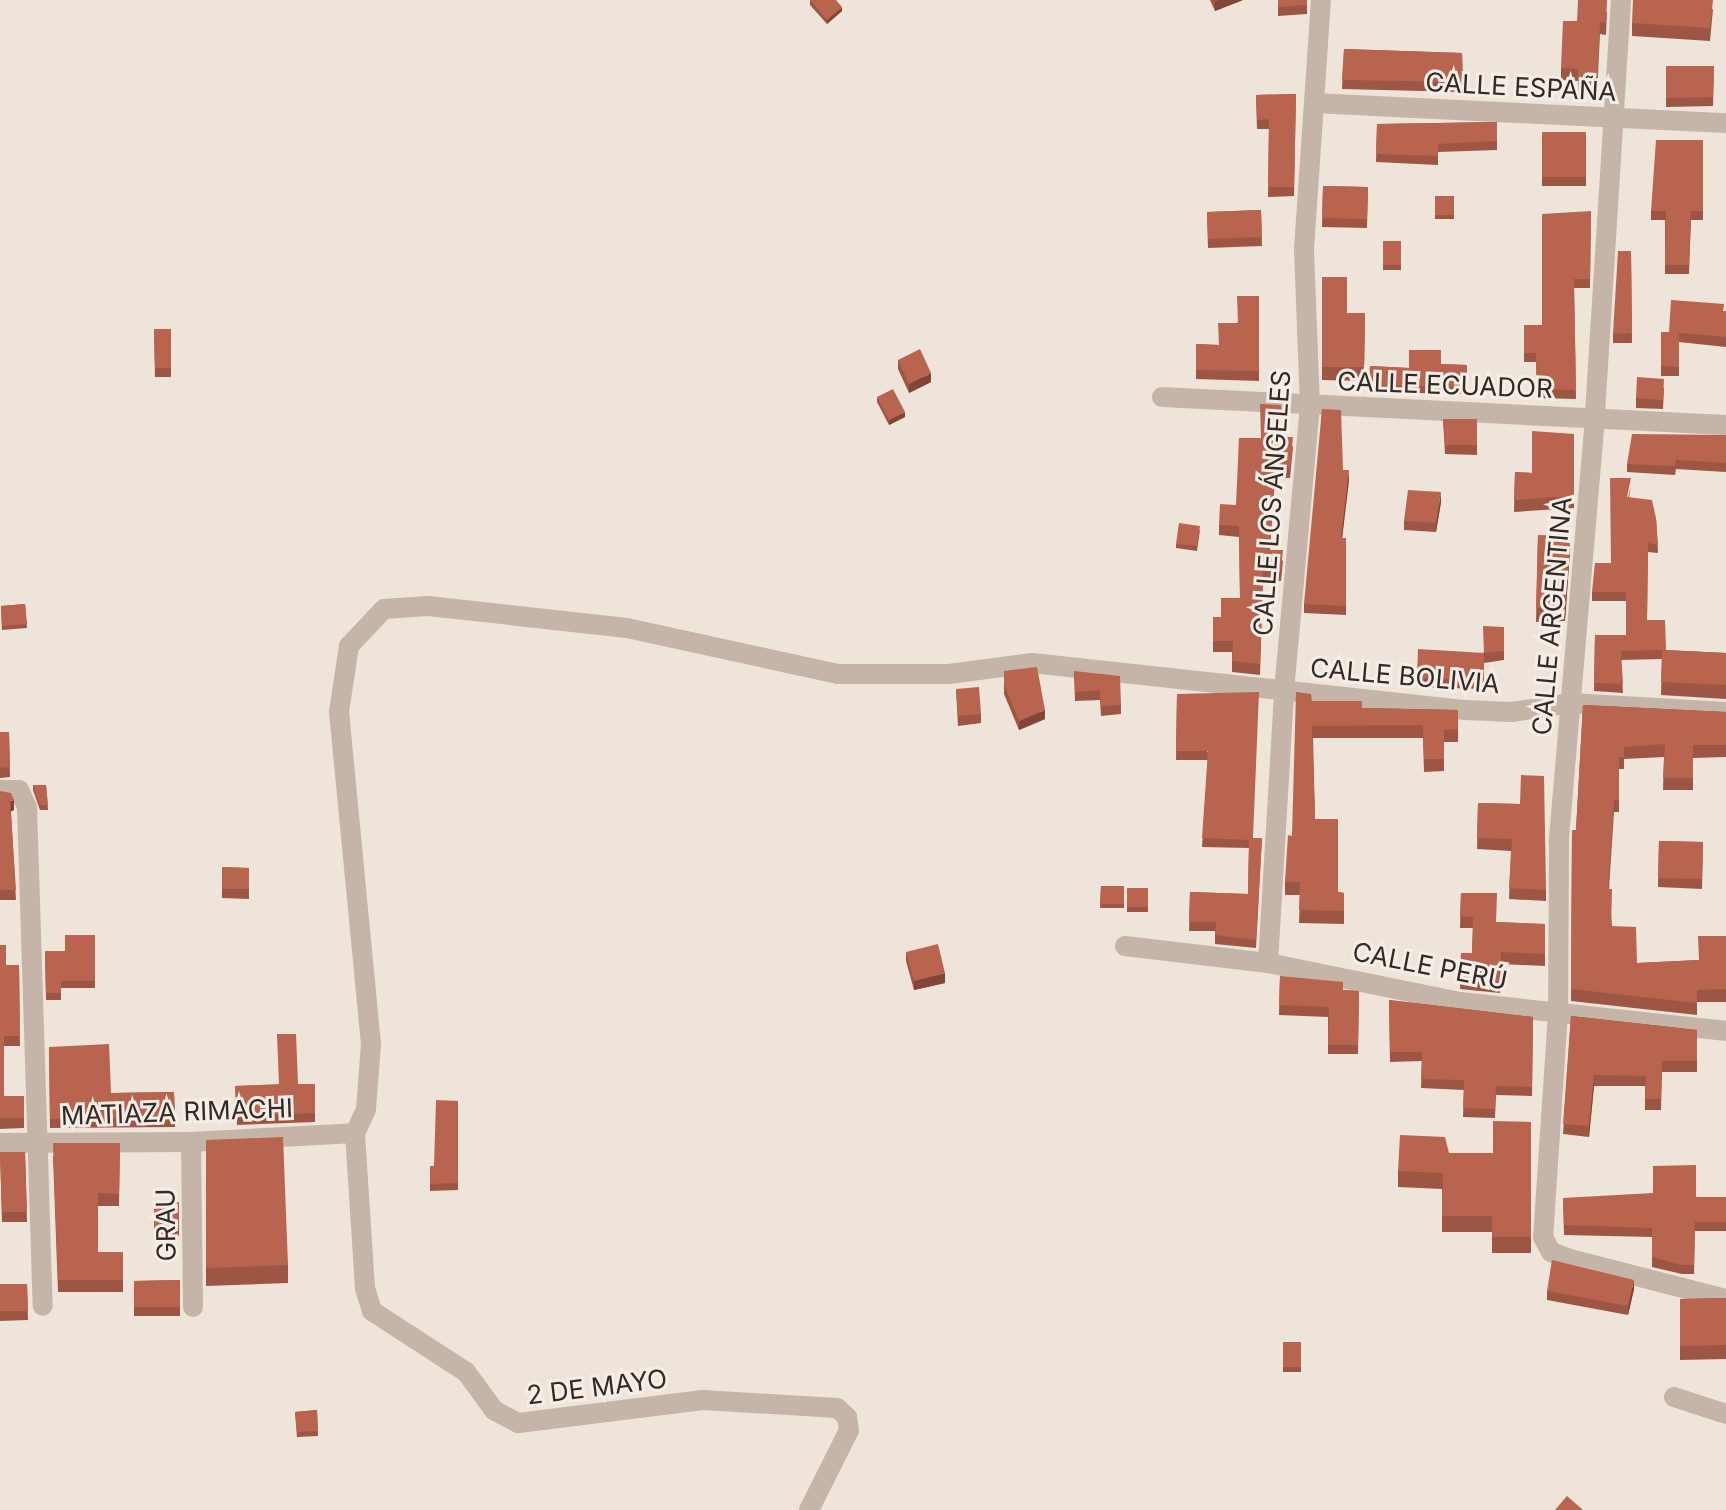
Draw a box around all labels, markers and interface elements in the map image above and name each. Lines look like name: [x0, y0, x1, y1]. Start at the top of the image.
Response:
street label: CALLE ESPAÑA: [1425, 66, 1617, 108]
street label: CALLE ECUADOR: [1337, 366, 1553, 404]
street label: CALLE LOS ÁNGELES: [1247, 369, 1297, 637]
street label: CALLE ARGENTINA: [1526, 495, 1578, 737]
street label: CALLE BOLIVIA: [1309, 652, 1501, 700]
street label: CALLE PERÚ: [1350, 936, 1510, 996]
street label: MATIAZA RIMACHI: [60, 1092, 294, 1132]
street label: GRAU: [150, 1188, 182, 1262]
street label: 2 DE MAYO: [525, 1363, 669, 1411]

